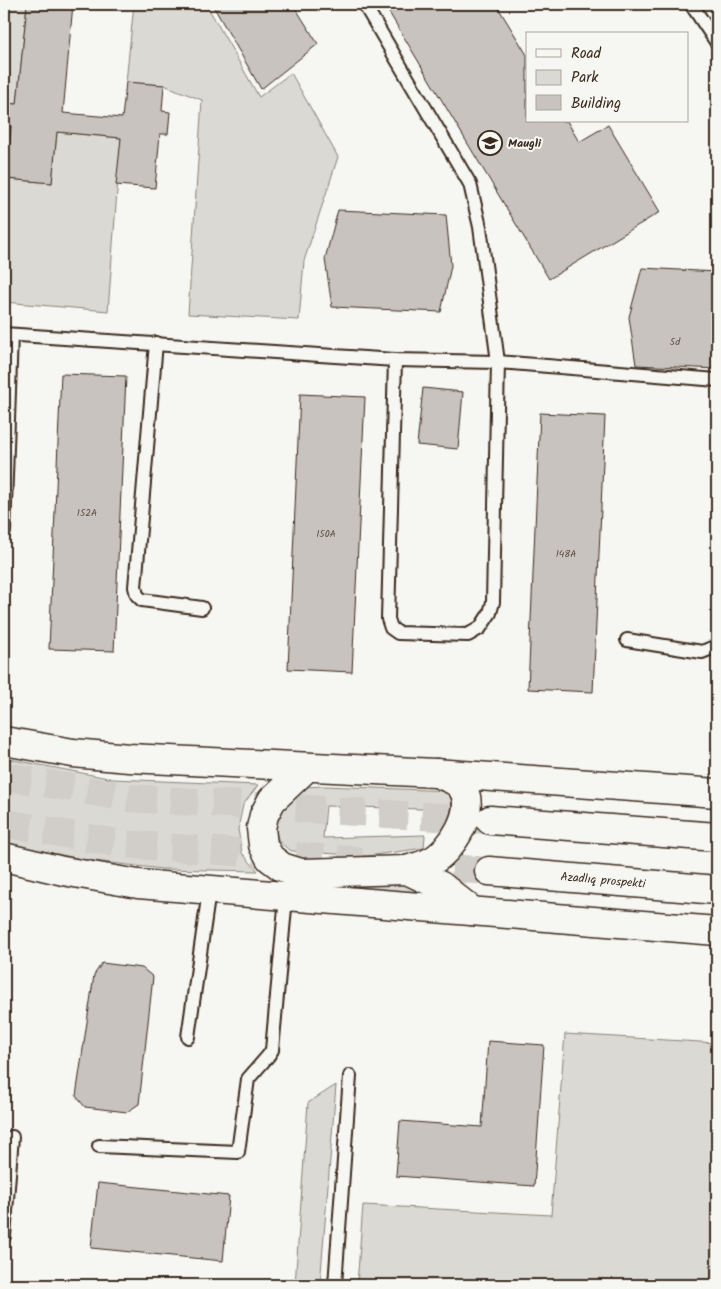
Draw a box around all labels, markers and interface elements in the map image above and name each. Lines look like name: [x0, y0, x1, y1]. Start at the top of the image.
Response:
legend: [526, 32, 688, 122]
text: Road: [571, 42, 602, 66]
text: Park: [571, 66, 599, 90]
text: Building: [571, 92, 621, 116]
school or university icon: Maugli: [477, 130, 503, 156]
place label: Maugli: [508, 134, 542, 153]
house number: 5d: [670, 334, 681, 350]
house number: 152A: [77, 505, 97, 521]
house number: 150A: [316, 526, 336, 542]
house number: 148A: [556, 546, 576, 562]
street label: Azadlıq prospekti: [560, 867, 647, 894]

